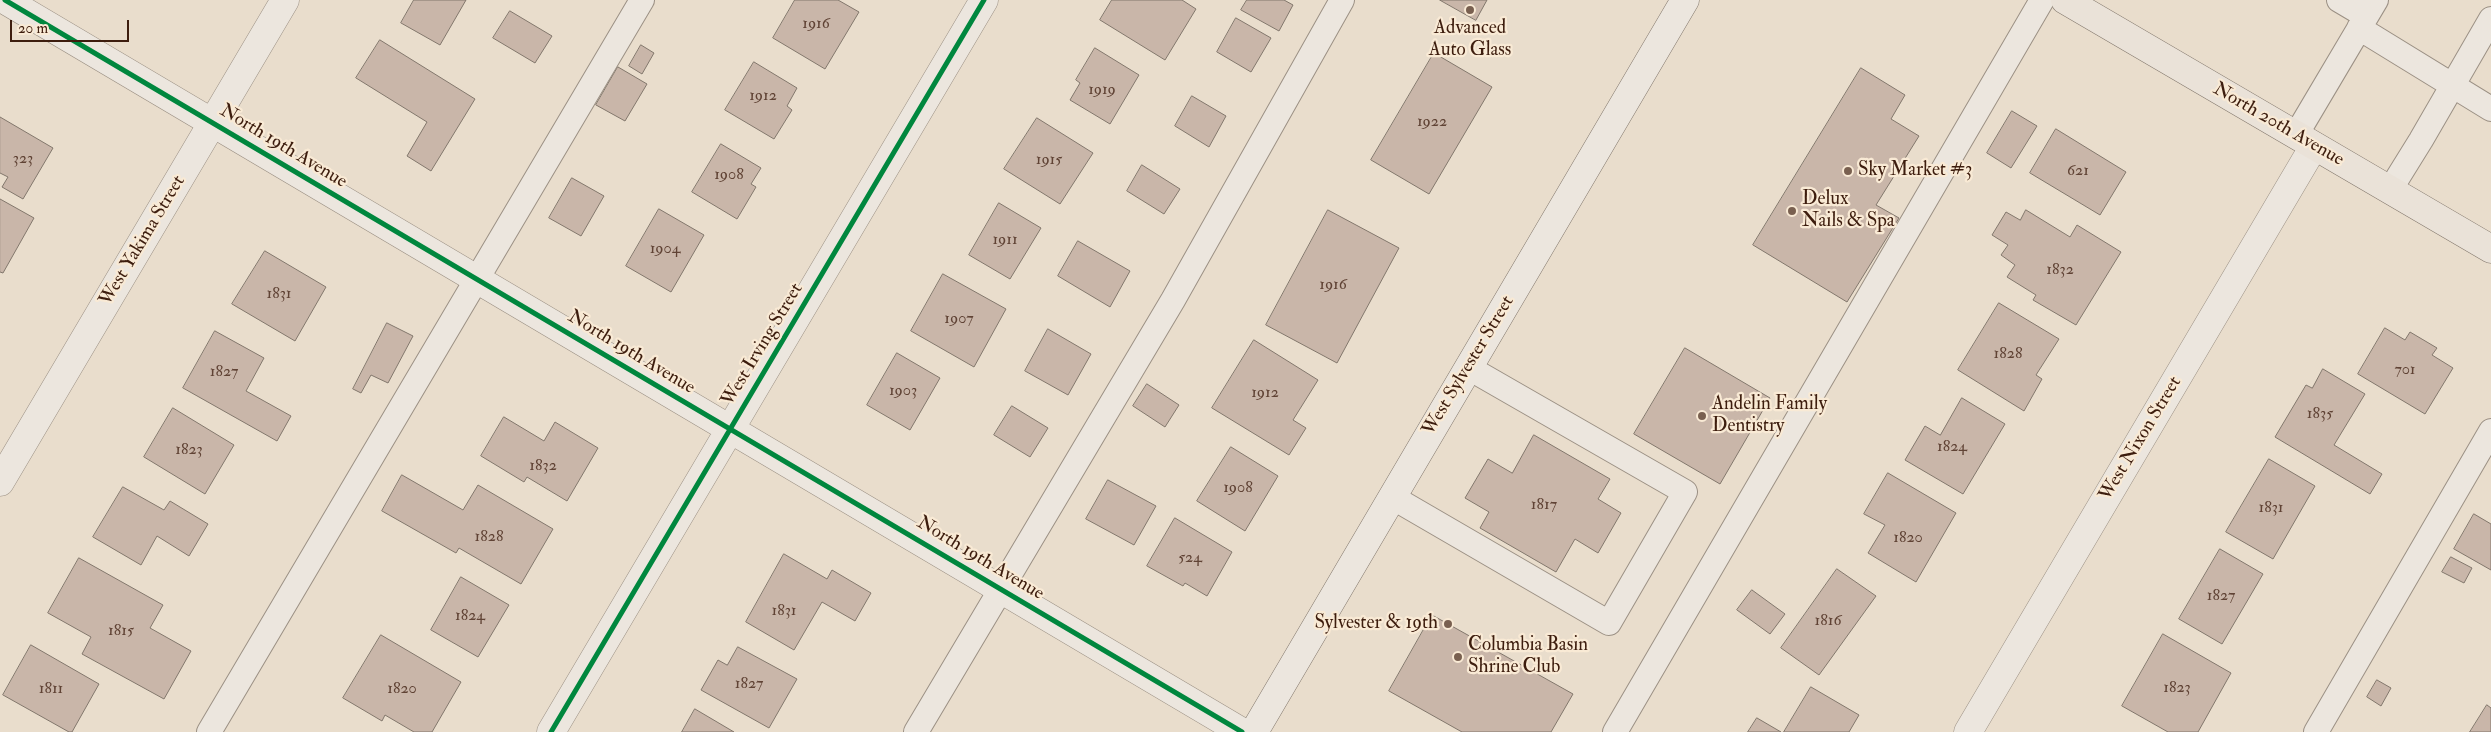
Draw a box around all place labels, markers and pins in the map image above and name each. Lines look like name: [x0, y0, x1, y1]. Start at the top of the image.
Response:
marker: Advanced Auto Glass: [1464, 4, 1476, 16]
place label: Advanced Auto Glass: [1429, 18, 1511, 62]
place label: Sky Market #3: [1858, 160, 1972, 182]
marker: Sky Market #3: [1842, 165, 1854, 177]
place label: Delux Nails & Spa: [1802, 189, 1895, 233]
marker: Delux Nails & Spa: [1786, 205, 1798, 217]
place label: Andelin Family Dentistry: [1712, 394, 1827, 438]
marker: Andelin Family Dentistry: [1696, 410, 1708, 422]
place label: Sylvester & 19th: [1314, 613, 1438, 635]
marker: Sylvester & 19th: [1442, 618, 1454, 630]
place label: Columbia Basin Shrine Club: [1468, 635, 1588, 679]
marker: Columbia Basin Shrine Club: [1452, 651, 1464, 663]

